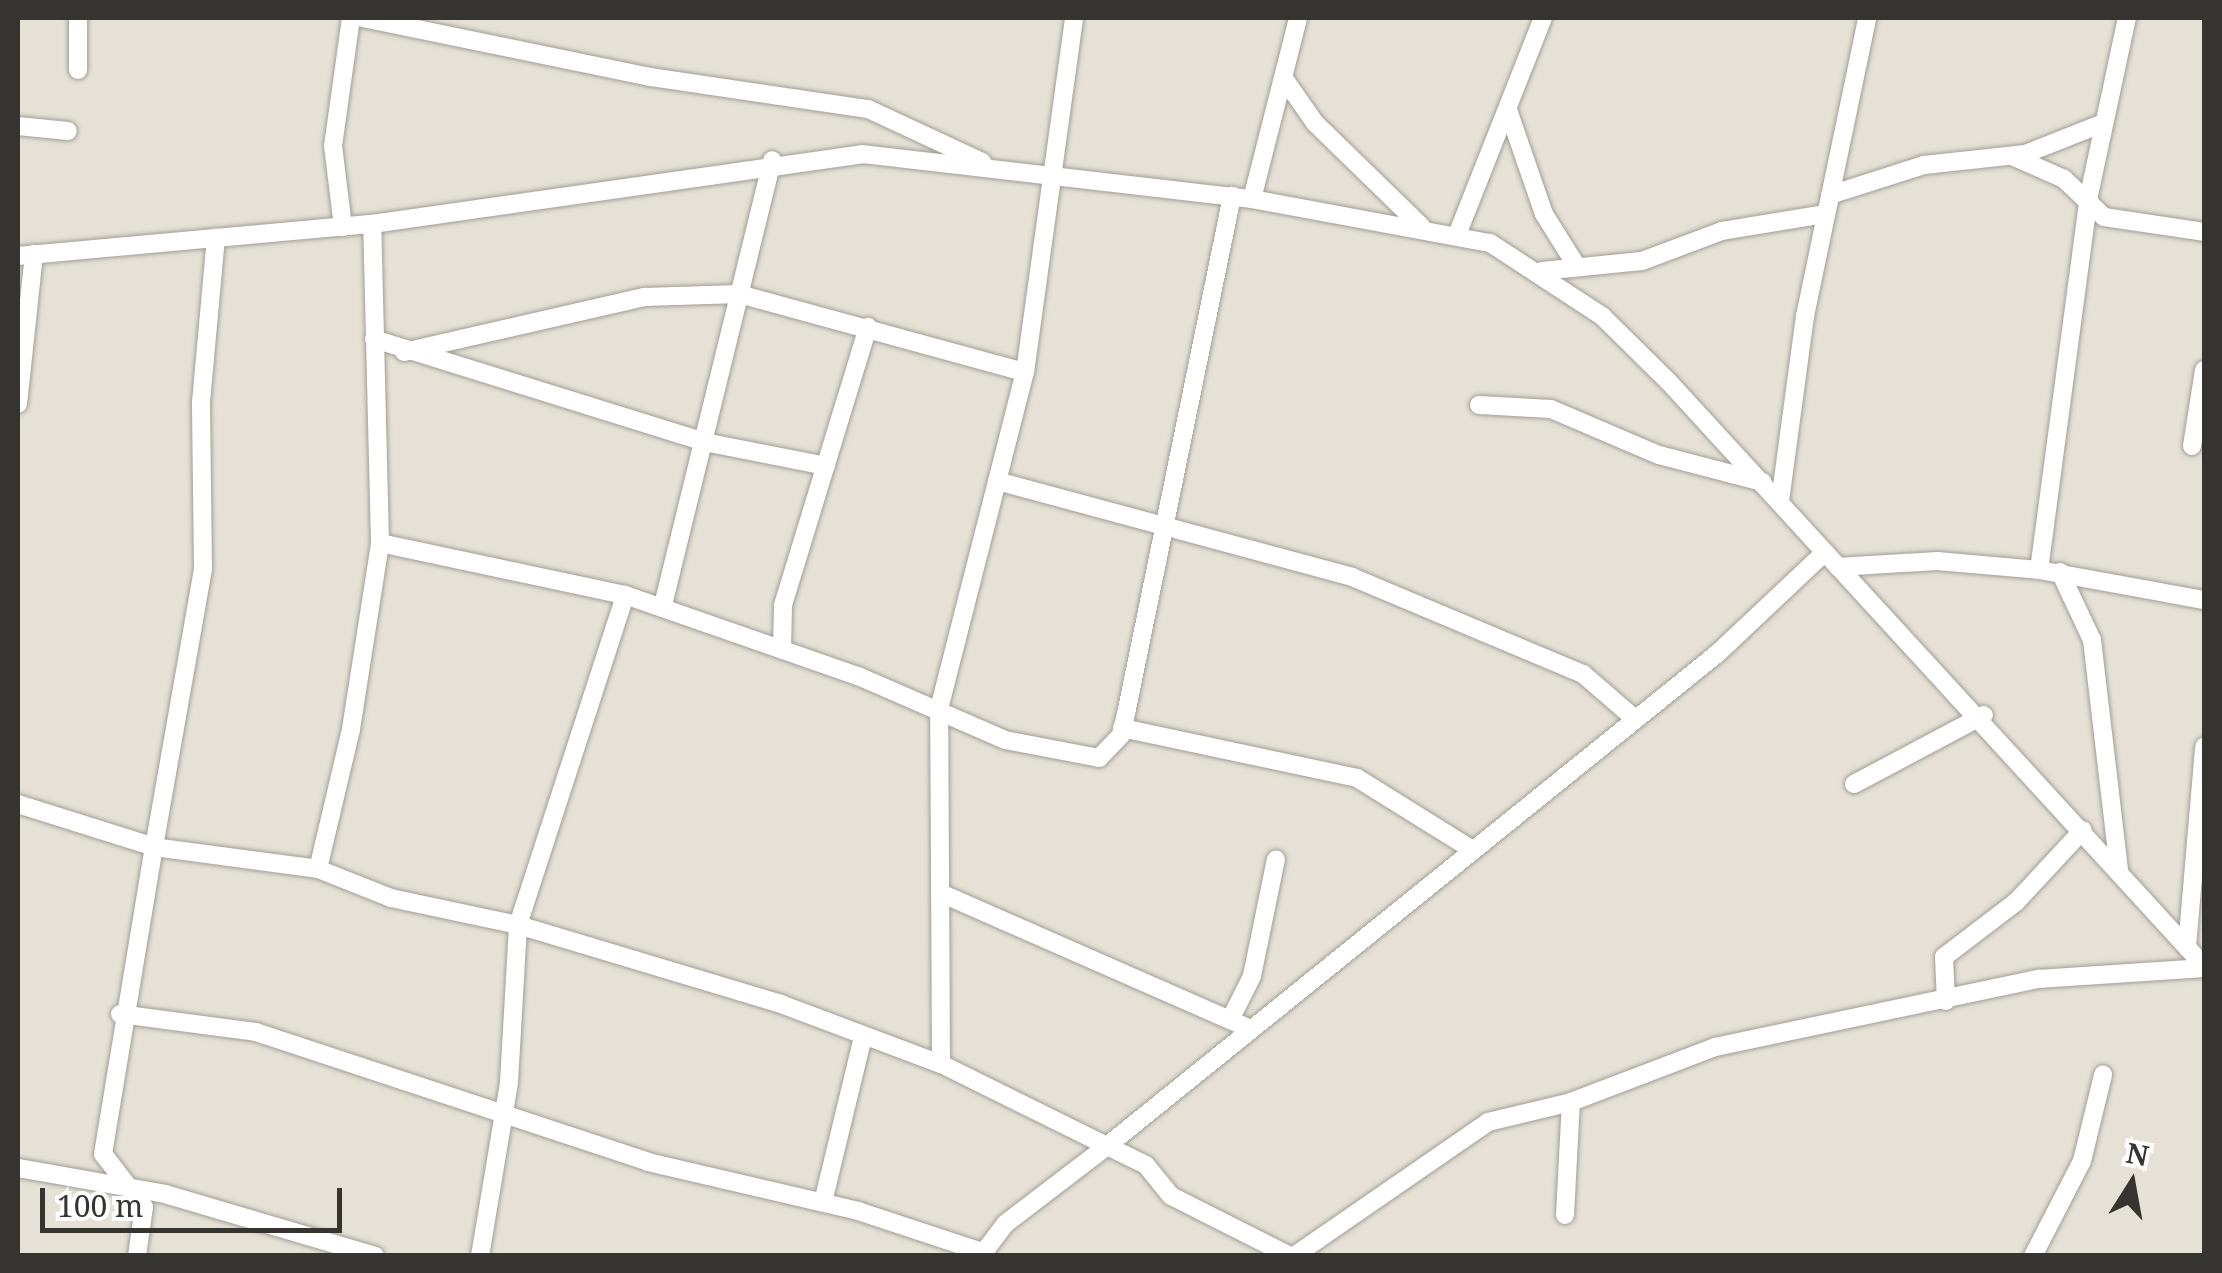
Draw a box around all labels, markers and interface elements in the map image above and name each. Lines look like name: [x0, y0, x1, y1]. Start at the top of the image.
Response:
north arrow: [2082, 1133, 2182, 1233]
text: N: [2123, 1133, 2152, 1174]
scale bar: [45, 1168, 348, 1230]
text: 100 m: [57, 1185, 143, 1226]

